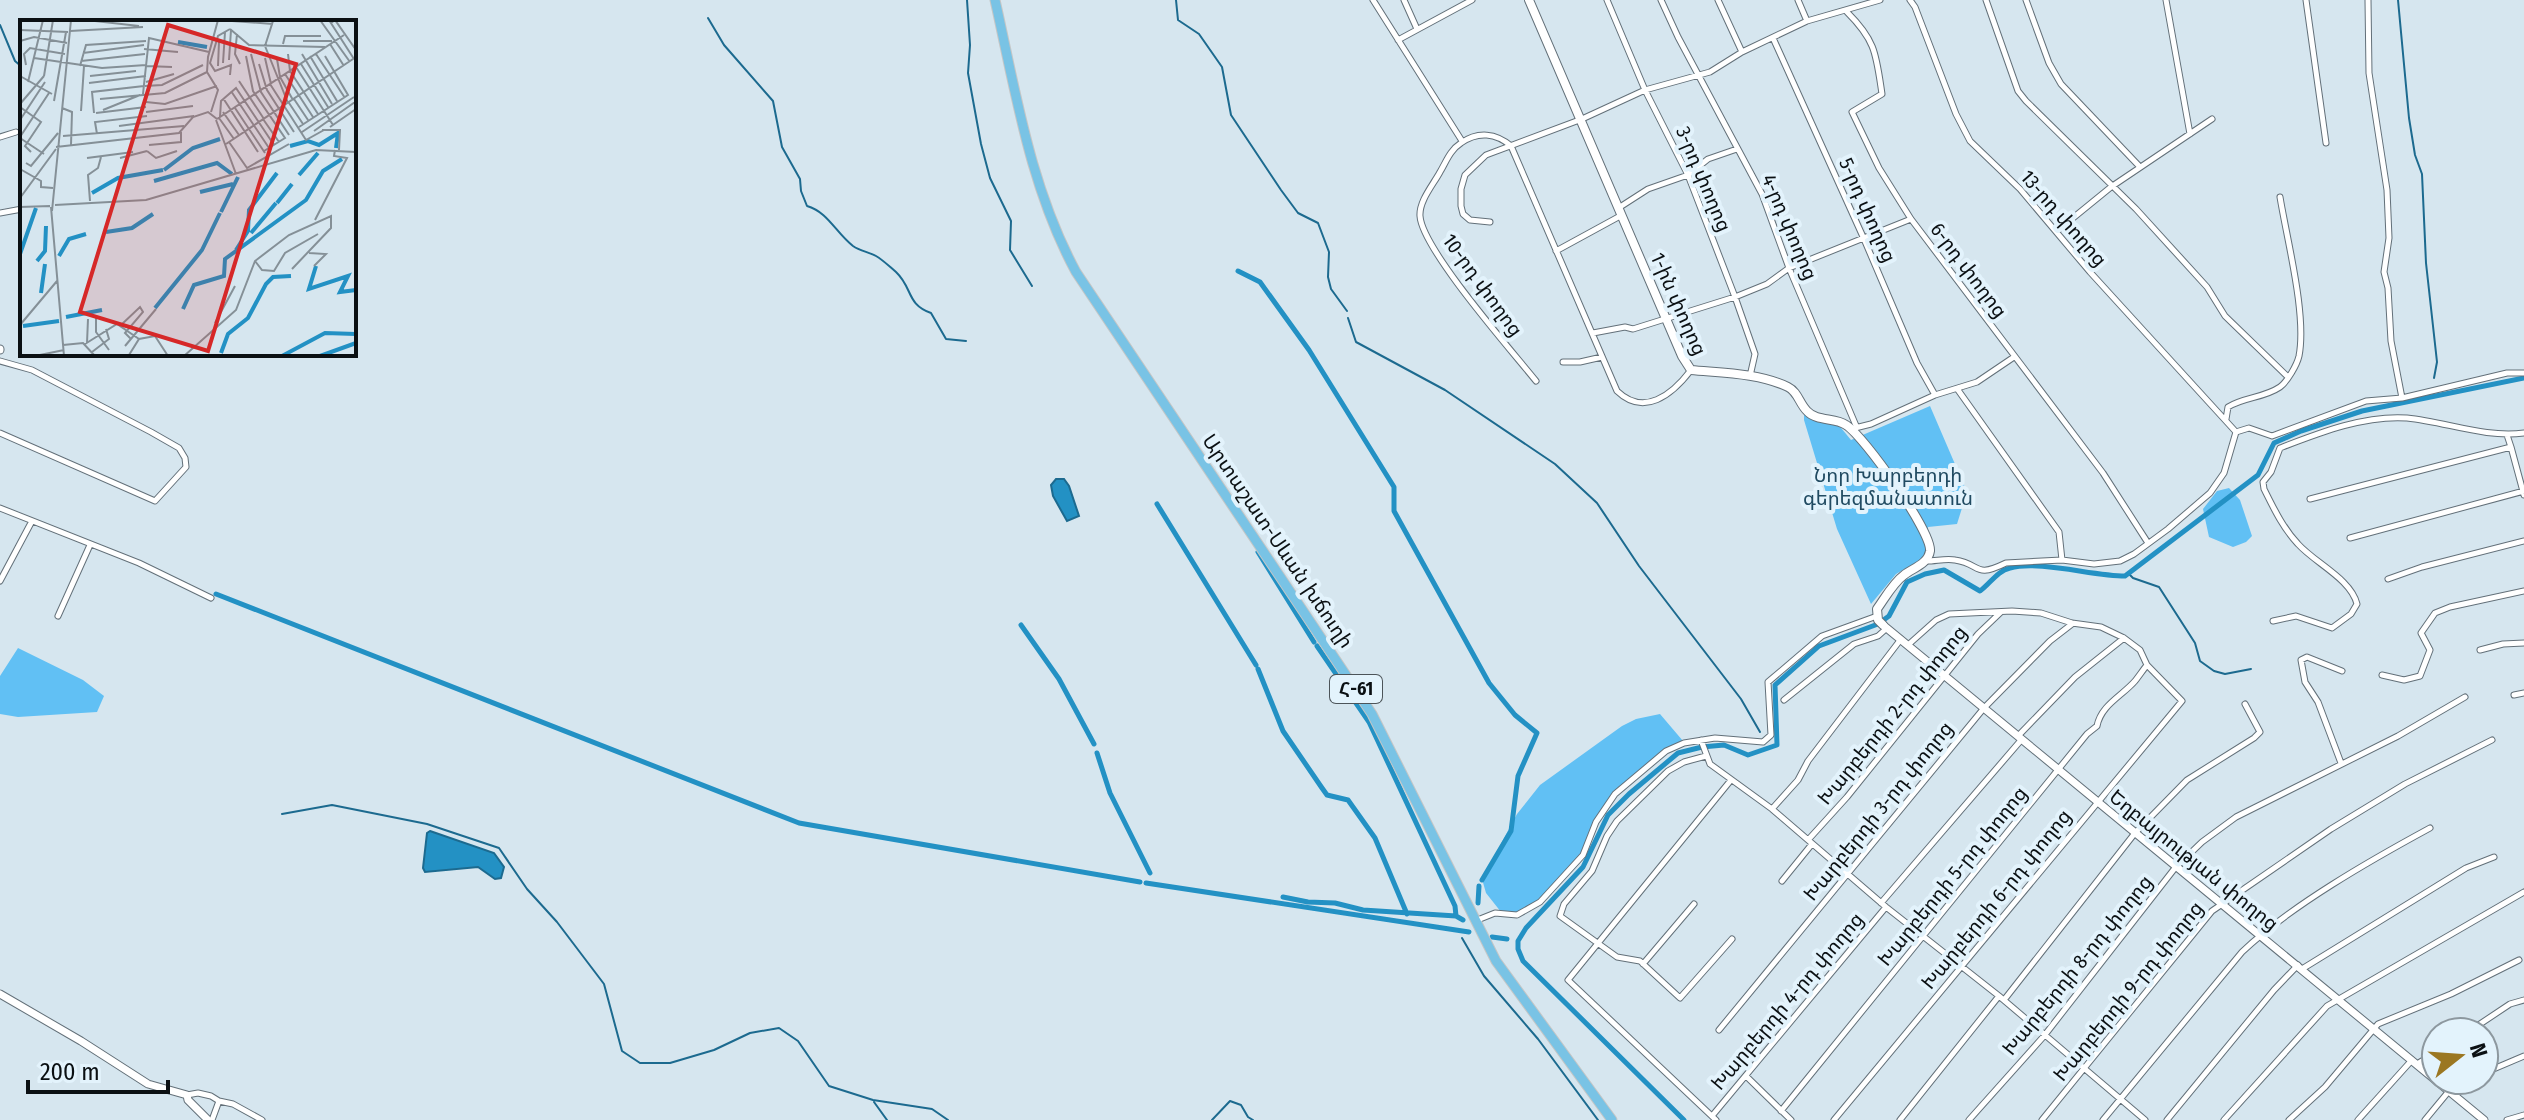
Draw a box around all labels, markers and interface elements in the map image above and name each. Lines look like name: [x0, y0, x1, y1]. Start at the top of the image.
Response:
inset map: [20, 20, 356, 356]
street label: 3-րդ փողոց: [1671, 123, 1737, 235]
street label: 5-րդ փողոց: [1834, 154, 1902, 266]
street label: 13-րդ փողոց: [2016, 165, 2112, 271]
street label: 4-րդ փողոց: [1757, 171, 1823, 283]
street label: 6-րդ փողոց: [1925, 218, 2013, 322]
street label: 10-րդ փողոց: [1438, 229, 1528, 341]
street label: 1-ին փողոց: [1646, 249, 1712, 359]
street label: Արտաշատ-Սևան խճուղի: [1197, 429, 1359, 653]
park label: Նոր Խարբերդի գերեզմանատուն: [1803, 463, 1973, 510]
street label: Խարբերդի 2-րդ փողոց: [1812, 621, 1972, 809]
road number: Հ-61: [1330, 675, 1382, 703]
street label: Խարբերդի 3-րդ փողոց: [1798, 716, 1958, 906]
street label: Խարբերդի 5-րդ փողոց: [1872, 781, 2032, 971]
street label: Եղբայրության փողոց: [2105, 784, 2283, 936]
street label: Խարբերդի 6-րդ փողոց: [1916, 804, 2076, 994]
street label: Խարբերդի 8-րդ փողոց: [1997, 870, 2157, 1060]
street label: Խարբերդի 9-րդ փողոց: [2048, 896, 2208, 1086]
street label: Խարբերդի 4-րդ փողոց: [1706, 907, 1868, 1095]
north arrow: [2420, 1016, 2500, 1096]
text: N: [2464, 1040, 2493, 1061]
scale bar: [28, 1044, 168, 1094]
text: 200 m: [40, 1058, 100, 1086]

